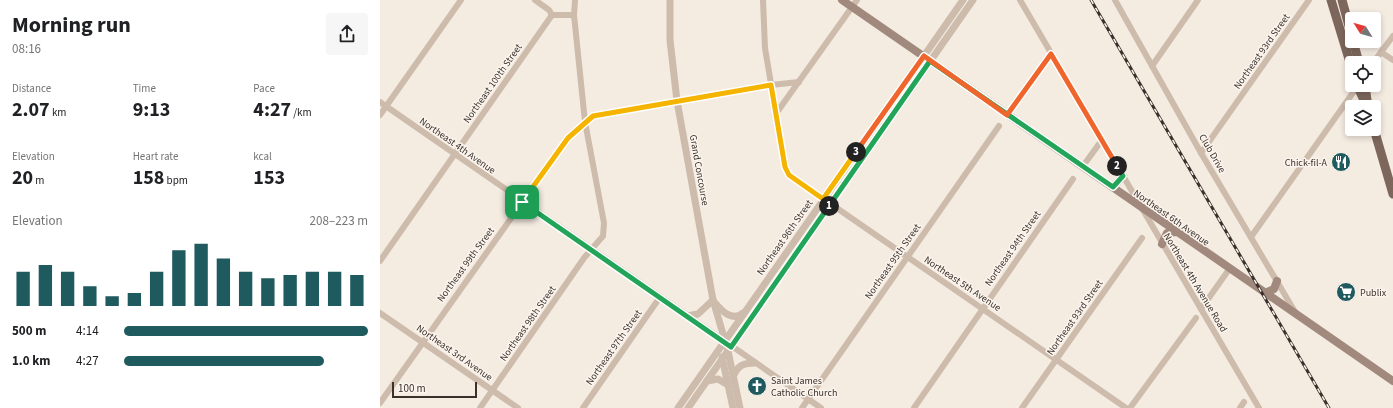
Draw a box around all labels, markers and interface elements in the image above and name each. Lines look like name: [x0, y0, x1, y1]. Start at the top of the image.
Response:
text: Morning run: [12, 9, 131, 41]
street label: Northeast 93rd Street: [1230, 10, 1294, 92]
north arrow: [1345, 12, 1381, 48]
map controls: [1345, 12, 1381, 136]
button: share: [326, 13, 368, 55]
text: 08:16: [12, 40, 41, 58]
street label: Northeast 100th Street: [460, 40, 526, 126]
button: locate: [1345, 56, 1381, 92]
text: Distance: [12, 81, 51, 96]
text: Time: [133, 81, 156, 96]
text: Pace: [253, 81, 275, 96]
text: 2.07: [12, 96, 50, 124]
text: 9:13: [133, 96, 170, 124]
text: 4:27: [253, 96, 291, 124]
button: layers: [1345, 100, 1381, 136]
text: km: [50, 105, 66, 120]
text: /km: [291, 105, 312, 120]
street label: Northeast 4th Avenue: [417, 114, 498, 177]
street label: Club Drive: [1195, 131, 1229, 176]
street label: Grand Concourse: [686, 134, 712, 207]
pin: 3: [846, 142, 866, 162]
text: 3: [853, 144, 859, 159]
text: Elevation: [12, 149, 55, 164]
text: Heart rate: [133, 149, 178, 164]
text: kcal: [253, 149, 272, 164]
restaurant icon: Chick-fil-A: [1330, 151, 1352, 173]
pin: 2: [1107, 156, 1127, 176]
place label: Chick-fil-A: [1285, 156, 1328, 170]
text: 2: [1114, 158, 1120, 173]
text: 20: [12, 164, 33, 192]
text: 158: [133, 164, 164, 192]
text: 153: [253, 164, 285, 192]
text: m: [33, 173, 44, 188]
text: bpm: [164, 173, 188, 188]
pin: [505, 185, 539, 219]
street label: Northeast 6th Avenue: [1131, 186, 1212, 249]
icon: arrive: [511, 191, 533, 213]
pin: 1: [819, 196, 839, 216]
street label: Northeast 96th Street: [753, 197, 816, 278]
text: 1: [826, 198, 832, 213]
street label: Northeast 94th Street: [981, 208, 1044, 289]
text: Elevation: [12, 212, 63, 230]
text: 208–223 m: [310, 212, 368, 230]
street label: Northeast 95th Street: [861, 221, 924, 302]
street label: Northeast 99th Street: [434, 224, 498, 305]
street label: Northeast 4th Avenue Road: [1160, 230, 1230, 335]
street label: Northeast 5th Avenue: [921, 253, 1004, 315]
street label: Northeast 93rd Street: [1043, 276, 1107, 358]
supermarket icon: Publix: [1335, 281, 1357, 303]
street label: Northeast 98th Street: [496, 283, 559, 364]
place label: Publix: [1360, 286, 1387, 300]
street label: Northeast 97th Street: [582, 307, 645, 388]
street label: Northeast 3rd Avenue: [413, 321, 495, 384]
text: 500 m: [12, 322, 46, 340]
text: 4:14: [76, 322, 99, 340]
text: 1.0 km: [12, 352, 51, 370]
text: 4:27: [76, 352, 99, 370]
place label: Saint James Catholic Church: [771, 374, 837, 400]
church icon: Saint James Catholic Church: [746, 375, 768, 397]
scale bar: [392, 380, 477, 399]
text: 100 m: [398, 381, 426, 396]

